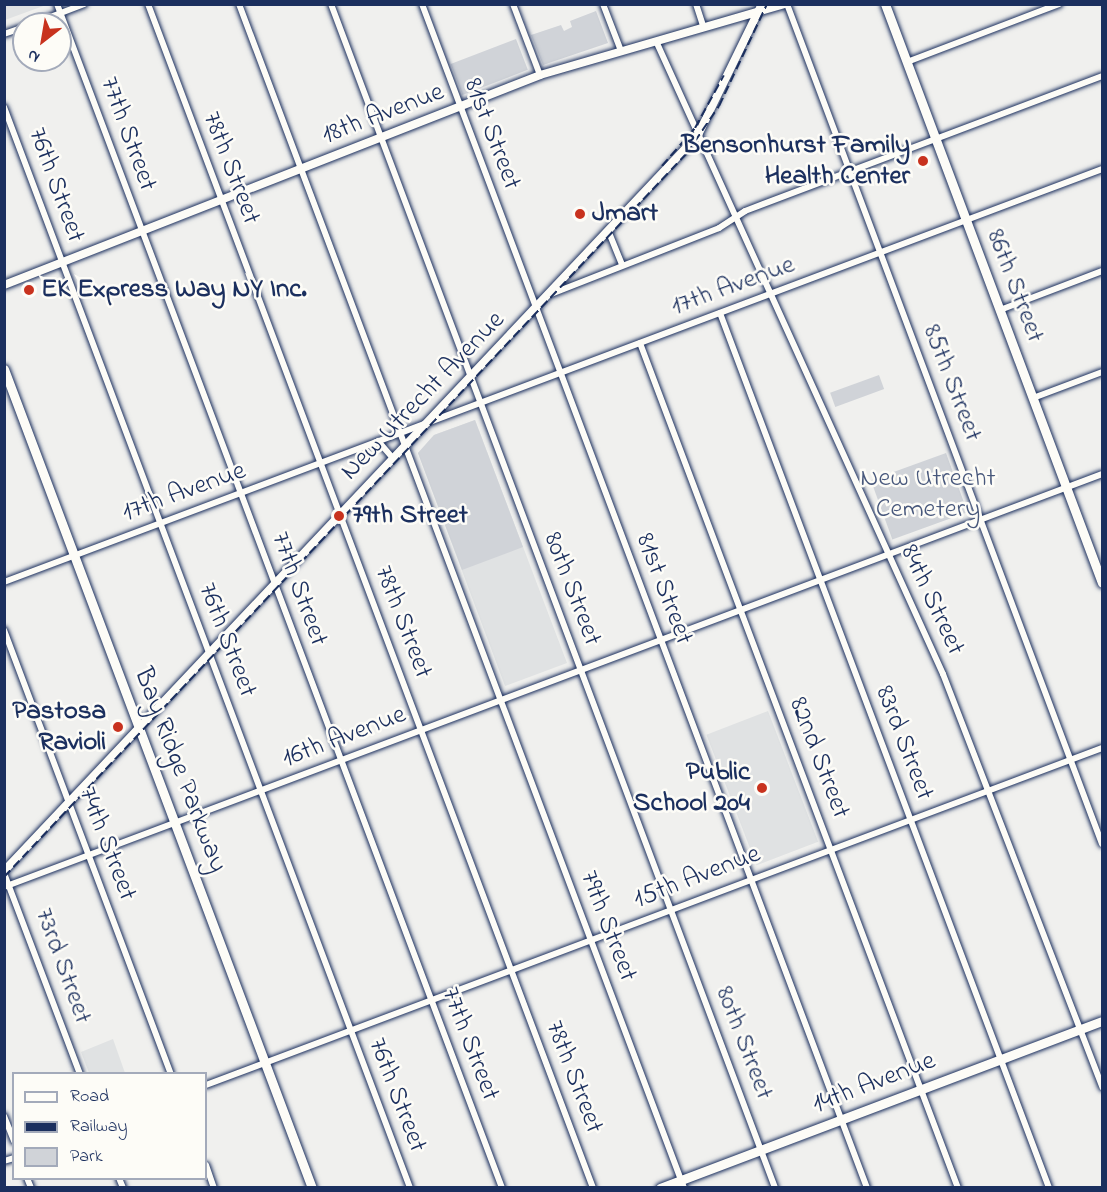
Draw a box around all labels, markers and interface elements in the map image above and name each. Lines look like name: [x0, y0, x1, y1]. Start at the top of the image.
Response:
north arrow: [12, 12, 72, 72]
text: N: [23, 43, 45, 69]
street label: 77th Street: [92, 73, 164, 195]
street label: 81st Street: [456, 74, 528, 194]
street label: 18th Avenue: [317, 76, 449, 152]
street label: 78th Street: [195, 107, 267, 229]
street label: 76th Street: [20, 123, 92, 247]
place label: Bensonhurst Family Health Center: [682, 129, 910, 192]
marker: Bensonhurst Family Health Center: [914, 152, 932, 170]
place label: Jmart: [592, 198, 658, 230]
marker: Jmart: [573, 207, 587, 221]
street label: 86th Street: [979, 225, 1051, 347]
street label: 17th Avenue: [667, 249, 799, 323]
place label: EK Express Way NY Inc.: [41, 274, 307, 306]
marker: EK Express Way NY Inc.: [22, 283, 36, 297]
street label: New Utrecht Avenue: [334, 305, 512, 487]
street label: 85th Street: [915, 320, 989, 446]
street label: 17th Avenue: [118, 455, 250, 529]
park label: New Utrecht Cemetery: [860, 462, 996, 525]
place label: 79th Street: [352, 500, 468, 532]
marker: 79th Street: [330, 507, 348, 525]
street label: 77th Street: [263, 528, 335, 650]
street label: 80th Street: [536, 528, 608, 650]
street label: 81st Street: [628, 529, 700, 649]
street label: 84th Street: [892, 540, 972, 660]
street label: 78th Street: [367, 561, 439, 683]
street label: 76th Street: [190, 578, 264, 702]
street label: Bay Ridge Parkway: [126, 663, 234, 877]
street label: 83rd Street: [867, 681, 941, 805]
street label: 82nd Street: [781, 693, 857, 823]
place label: Pastosa Ravioli: [12, 695, 106, 758]
street label: 16th Avenue: [278, 699, 410, 775]
marker: Pastosa Ravioli: [111, 720, 125, 734]
place label: Public School 204: [633, 756, 750, 819]
marker: Public School 204: [755, 781, 769, 795]
street label: 74th Street: [71, 783, 143, 905]
street label: 15th Avenue: [629, 838, 765, 916]
street label: 79th Street: [572, 866, 644, 986]
street label: 73rd Street: [27, 904, 99, 1028]
street label: 80th Street: [708, 982, 780, 1104]
street label: 77th Street: [434, 983, 506, 1105]
street label: 78th Street: [538, 1016, 610, 1138]
street label: 76th Street: [360, 1033, 434, 1157]
street label: 14th Avenue: [808, 1045, 940, 1121]
legend: [12, 1072, 207, 1180]
text: Road: [70, 1084, 109, 1110]
text: Railway: [70, 1114, 127, 1140]
text: Park: [70, 1144, 103, 1170]

